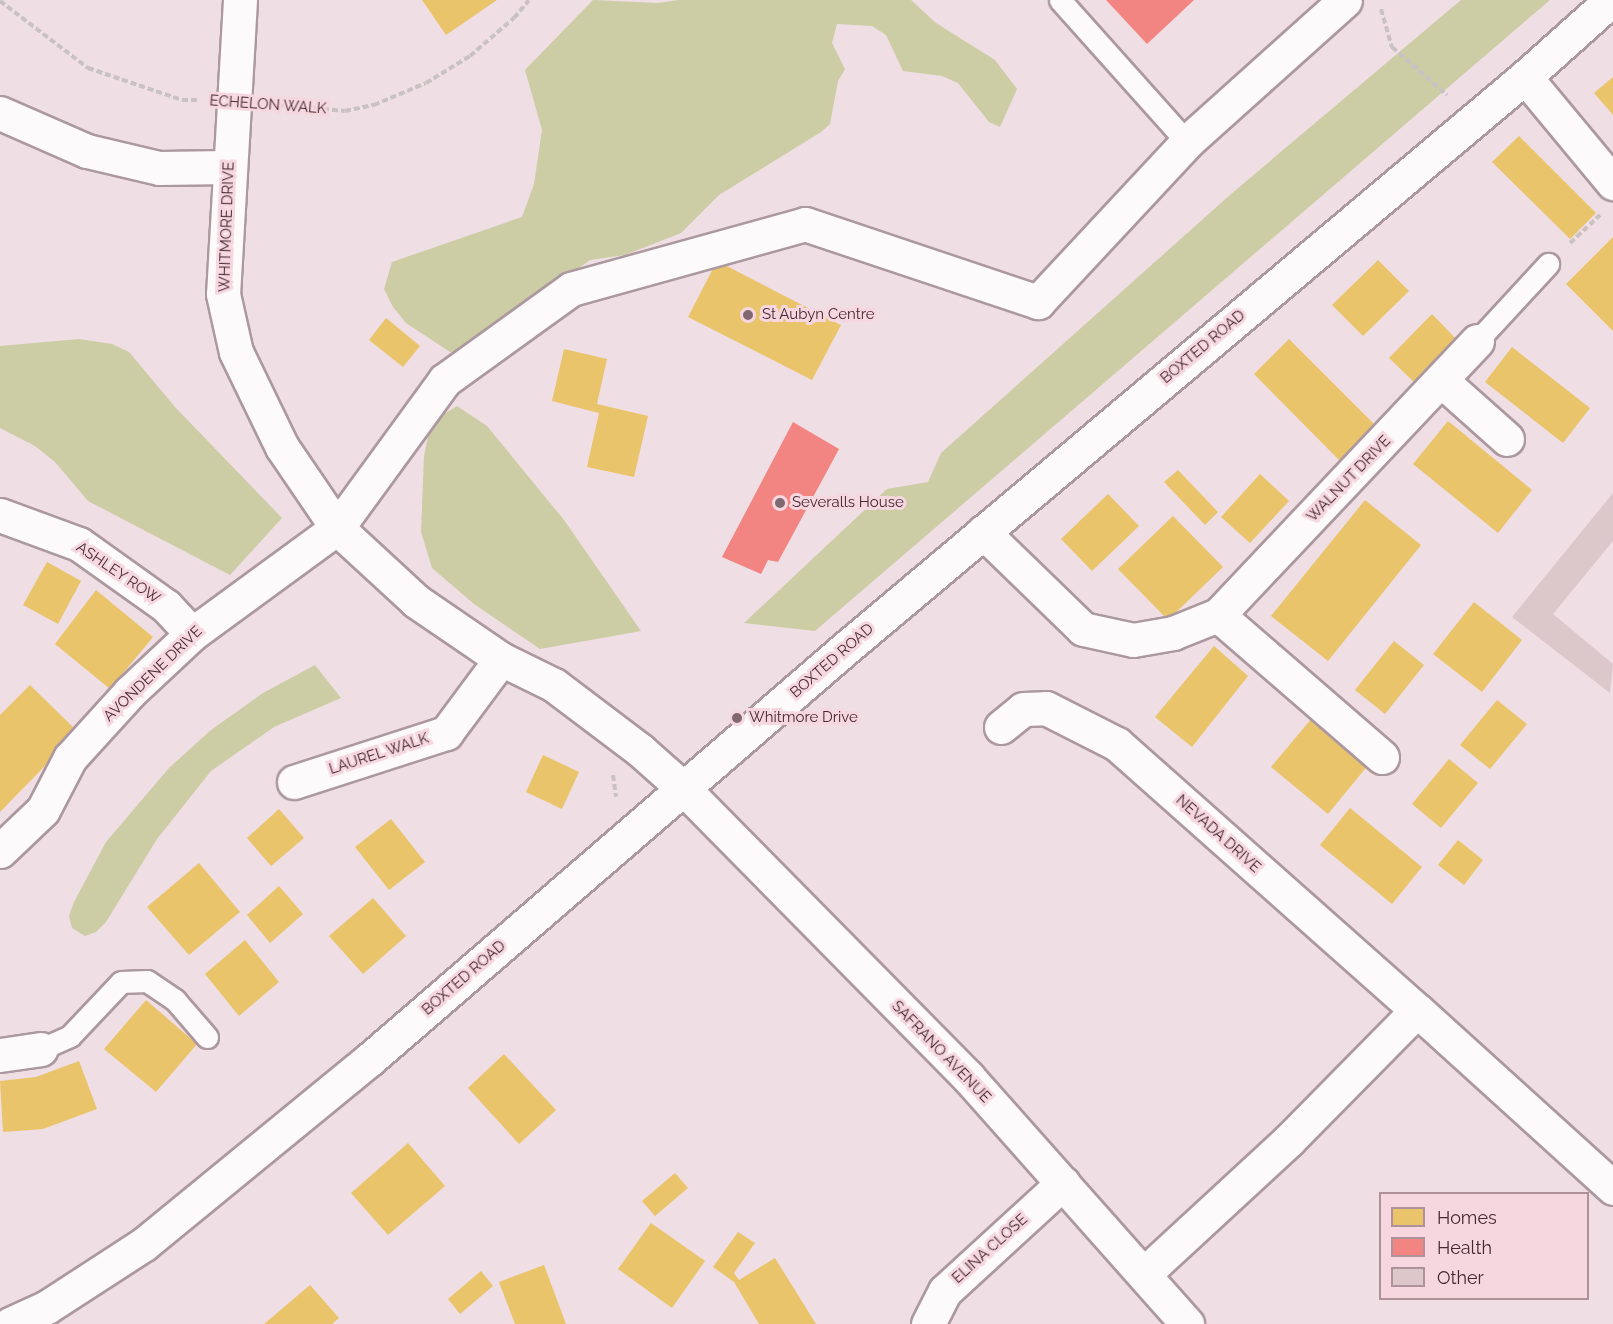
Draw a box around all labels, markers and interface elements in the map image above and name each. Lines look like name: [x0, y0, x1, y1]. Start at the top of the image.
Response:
street label: ECHELON WALK: [209, 92, 327, 118]
street label: WHITMORE DRIVE: [216, 162, 238, 292]
marker: St Aubyn Centre: [739, 306, 757, 324]
place label: St Aubyn Centre: [762, 306, 875, 324]
street label: BOXTED ROAD: [1157, 306, 1249, 388]
street label: WALNUT DRIVE: [1303, 432, 1395, 526]
place label: Severalls House: [792, 494, 904, 512]
marker: Severalls House: [773, 496, 787, 510]
street label: ASHLEY ROW: [72, 538, 164, 608]
street label: BOXTED ROAD: [787, 620, 877, 702]
street label: AVONDENE DRIVE: [100, 622, 206, 726]
place label: Whitmore Drive: [749, 709, 858, 727]
marker: Whitmore Drive: [730, 711, 744, 725]
street label: LAUREL WALK: [326, 729, 432, 779]
street label: NEVADA DRIVE: [1172, 791, 1264, 877]
street label: BOXTED ROAD: [419, 937, 509, 1019]
street label: SAFRANO AVENUE: [888, 997, 994, 1107]
legend: [1379, 1192, 1589, 1300]
text: Homes: [1437, 1207, 1497, 1228]
street label: ELINA CLOSE: [949, 1210, 1031, 1288]
text: Health: [1437, 1237, 1492, 1258]
text: Other: [1437, 1267, 1484, 1288]

